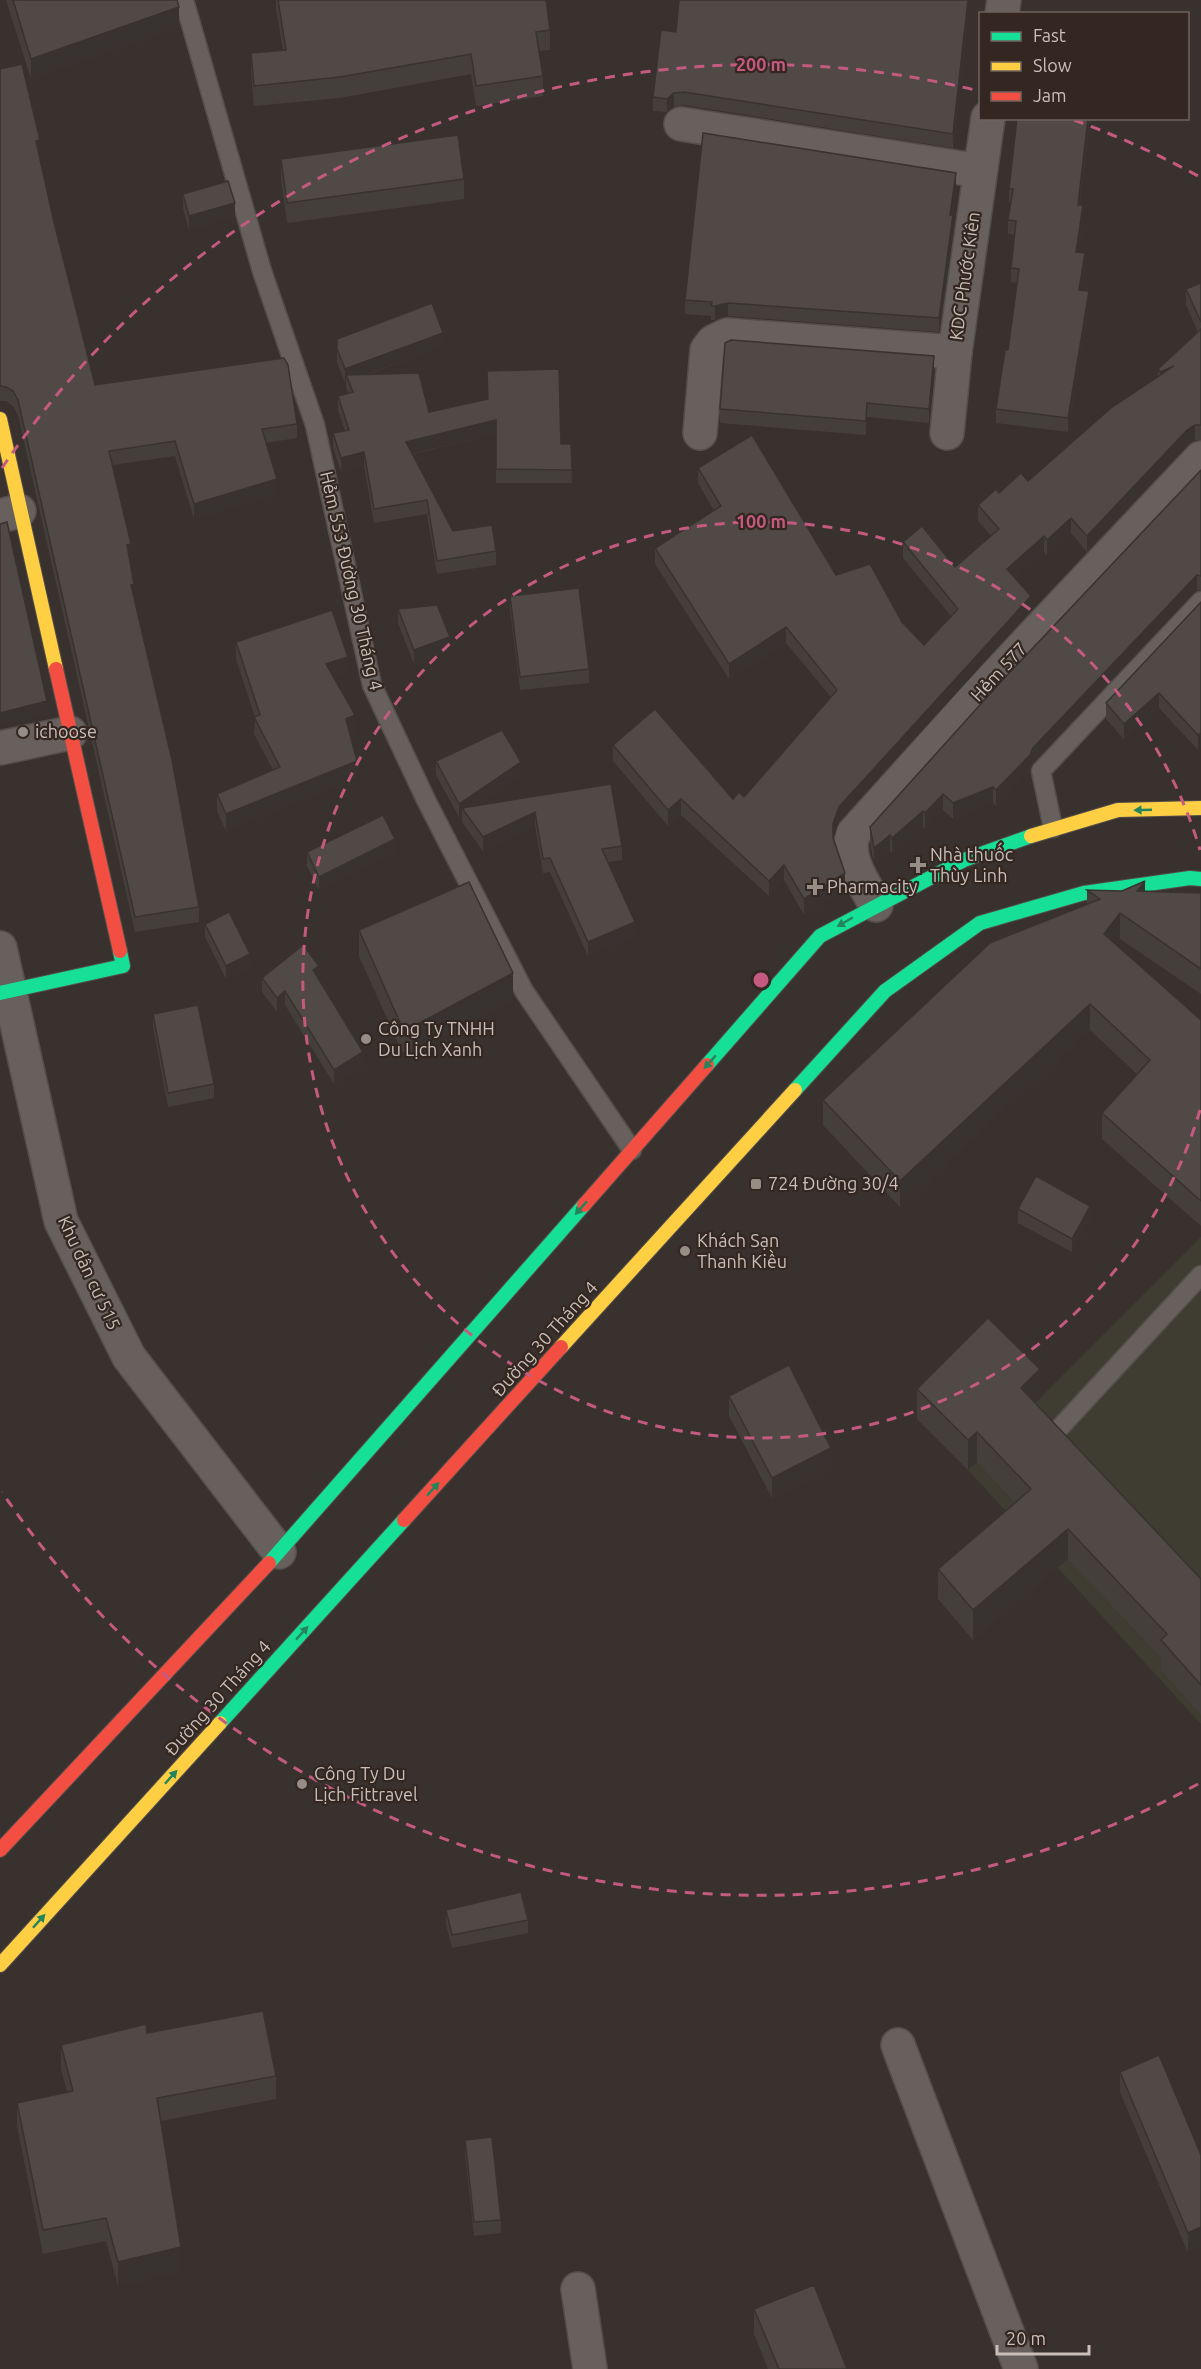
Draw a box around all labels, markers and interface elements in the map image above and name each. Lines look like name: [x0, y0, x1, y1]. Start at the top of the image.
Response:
legend: [979, 12, 1189, 120]
text: Fast: [1033, 25, 1066, 45]
text: 200 m: [736, 54, 786, 74]
text: Slow: [1033, 55, 1072, 75]
text: Jam: [1033, 85, 1067, 105]
street label: KDC Phước Kiên: [945, 210, 983, 341]
street label: Hẻm 553 Đường 30 Tháng 4: [317, 469, 387, 692]
text: 100 m: [736, 511, 786, 531]
street label: Hẻm 577: [966, 638, 1030, 705]
place label: ichoose: [35, 721, 97, 741]
marker: ichoose: [16, 725, 30, 739]
one-way arrow: [1133, 805, 1152, 814]
place label: Nhà thuốc Thùy Linh: [930, 842, 1013, 885]
marker: Nhà thuốc Thùy Linh: [911, 858, 925, 872]
place label: Pharmacity: [827, 876, 918, 896]
marker: Pharmacity: [808, 880, 822, 894]
one-way arrow: [836, 917, 853, 927]
centre of rings: [751, 970, 771, 990]
place label: Công Ty TNHH Du Lịch Xanh: [378, 1018, 495, 1059]
marker: Công Ty TNHH Du Lịch Xanh: [359, 1032, 373, 1046]
one-way arrow: [703, 1054, 717, 1069]
place label: 724 Đường 30/4: [768, 1173, 899, 1193]
marker: 724 Đường 30/4: [749, 1177, 763, 1191]
one-way arrow: [575, 1200, 588, 1216]
street label: Khu dân cư 515: [55, 1212, 125, 1333]
place label: Khách Sạn Thanh Kiều: [697, 1230, 787, 1271]
marker: Khách Sạn Thanh Kiều: [678, 1244, 692, 1258]
street label: Đường 30 Tháng 4: [487, 1277, 601, 1400]
one-way arrow: [426, 1481, 440, 1496]
one-way arrow: [295, 1626, 308, 1641]
street label: Đường 30 Tháng 4: [160, 1636, 274, 1759]
place label: Công Ty Du Lịch Fittravel: [314, 1763, 418, 1804]
one-way arrow: [163, 1770, 177, 1784]
marker: Công Ty Du Lịch Fittravel: [295, 1777, 309, 1791]
one-way arrow: [32, 1914, 46, 1929]
scale bar: [997, 2318, 1088, 2356]
text: 20 m: [1006, 2328, 1046, 2348]

